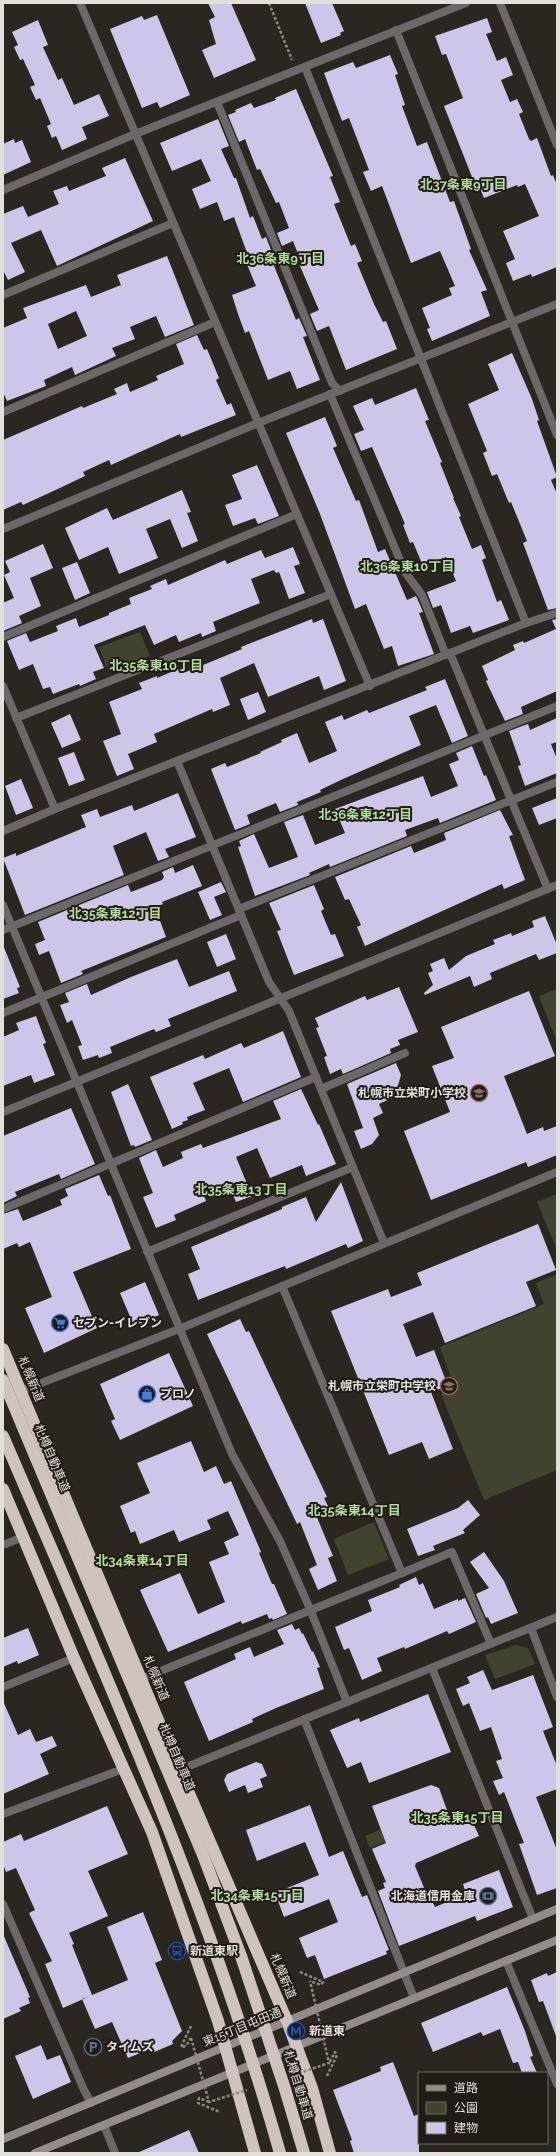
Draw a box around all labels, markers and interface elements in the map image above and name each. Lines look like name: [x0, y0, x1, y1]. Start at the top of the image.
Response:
district label: 北37条東9丁目: [419, 177, 507, 192]
district label: 北36条東9丁目: [236, 251, 324, 266]
district label: 北36条東10丁目: [360, 559, 454, 574]
district label: 北35条東10丁目: [109, 658, 203, 673]
district label: 北36条東12丁目: [318, 807, 412, 822]
district label: 北35条東12丁目: [68, 906, 162, 921]
school or university icon: 札幌市立栄町小学校: [469, 1083, 489, 1103]
place label: 札幌市立栄町小学校: [358, 1086, 466, 1100]
district label: 北35条東13丁目: [194, 1182, 288, 1197]
supermarket icon: セブン-イレブン: [50, 1313, 70, 1333]
place label: セブン-イレブン: [73, 1316, 162, 1330]
street label: 札幌新道: [15, 1354, 47, 1404]
school or university icon: 札幌市立栄町中学校: [439, 1376, 459, 1396]
place label: 札幌市立栄町中学校: [328, 1379, 436, 1393]
shop icon: プロノ: [137, 1384, 157, 1404]
place label: プロノ: [160, 1387, 196, 1401]
street label: 札樽自動車道: [31, 1422, 73, 1494]
district label: 北35条東14丁目: [307, 1503, 401, 1518]
district label: 北34条東14丁目: [95, 1553, 189, 1568]
street label: 札幌新道: [140, 1653, 172, 1703]
street label: 札樽自動車道: [156, 1721, 198, 1793]
district label: 北35条東15丁目: [410, 1810, 504, 1825]
bank icon: 北海道信用金庫: [478, 1886, 498, 1906]
district label: 北34条東15丁目: [210, 1888, 304, 1903]
place label: 北海道信用金庫: [391, 1889, 475, 1903]
bus stop icon: 新道東駅: [167, 1941, 187, 1961]
place label: 新道東駅: [190, 1944, 238, 1958]
street label: 札幌新道: [267, 1951, 299, 2001]
street label: 東15丁目屯田通: [201, 2005, 283, 2049]
metro station icon: 新道東: [286, 2021, 306, 2041]
place label: 新道東: [309, 2024, 345, 2038]
parking icon: タイムズ: [83, 2037, 103, 2057]
place label: タイムズ: [106, 2040, 154, 2054]
street label: 札樽自動車道: [281, 2049, 315, 2121]
legend: [418, 2072, 548, 2144]
text: 道路: [454, 2081, 478, 2095]
text: 公園: [454, 2101, 478, 2115]
text: 建物: [454, 2121, 478, 2135]

